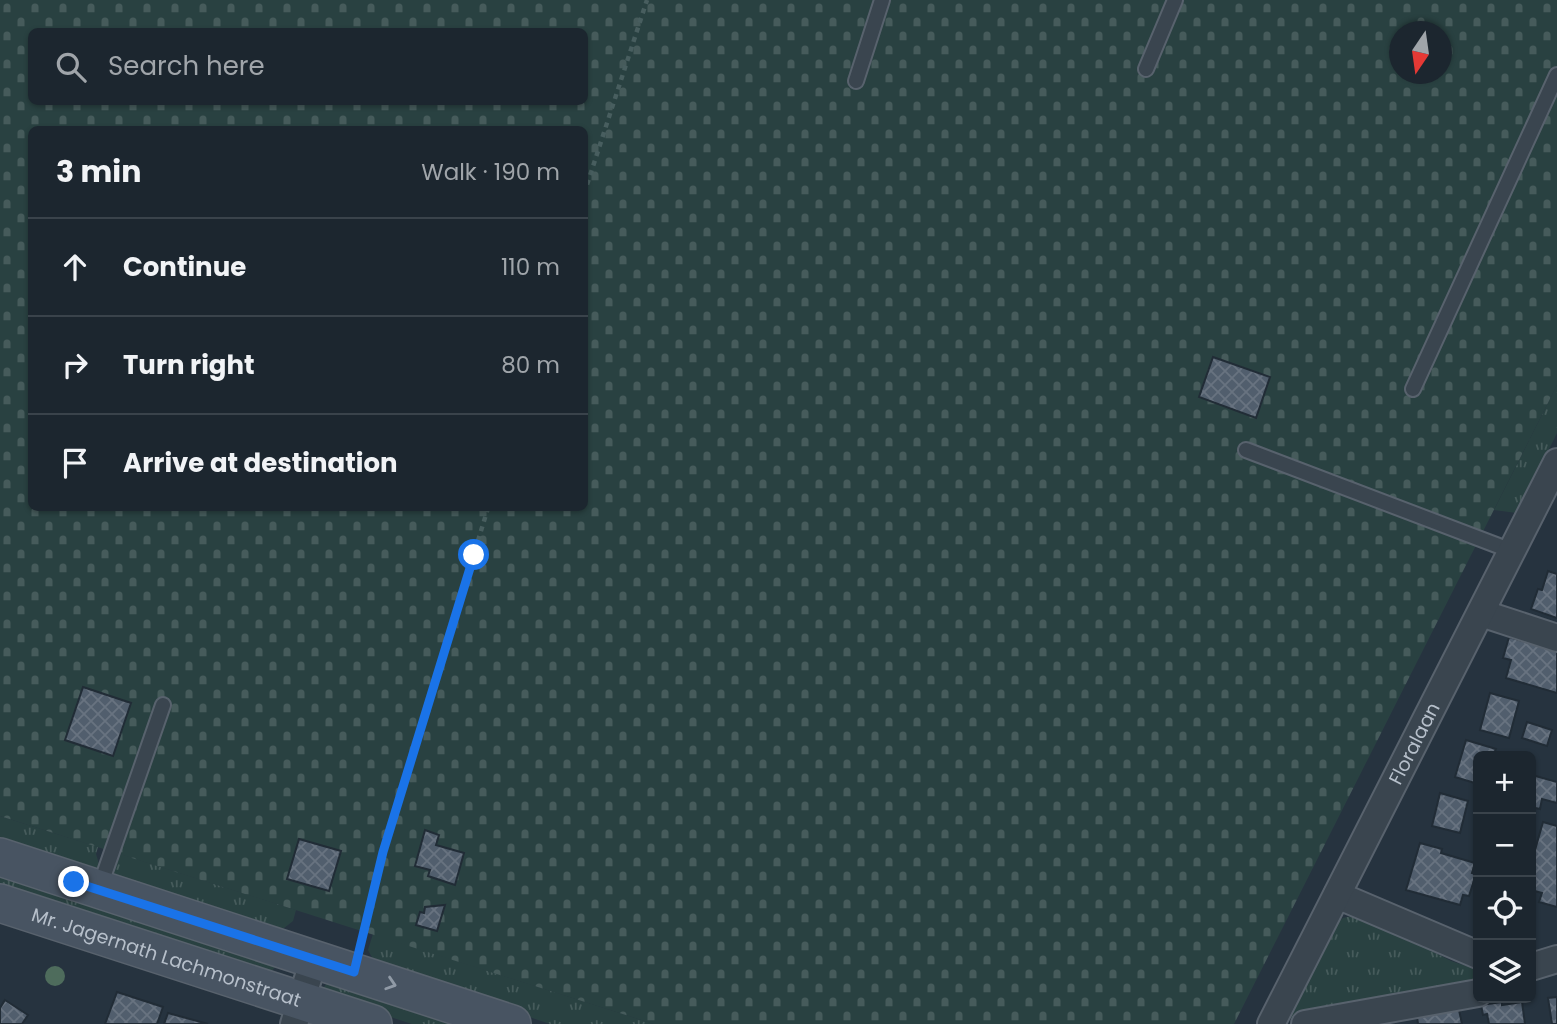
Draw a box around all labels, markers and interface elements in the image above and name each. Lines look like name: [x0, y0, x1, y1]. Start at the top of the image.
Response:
north arrow: [1389, 21, 1452, 84]
search box: [28, 28, 588, 105]
icon: search: [52, 48, 90, 86]
text: Search here: [108, 48, 265, 84]
text: 3 min: [56, 150, 141, 193]
text: Walk · 190 m: [421, 156, 560, 188]
icon: ahead: [56, 248, 94, 286]
text: Continue: [123, 249, 246, 285]
text: 110 m: [501, 251, 560, 283]
icon: right: [56, 346, 94, 384]
text: Turn right: [123, 347, 255, 383]
text: 80 m: [501, 349, 560, 381]
icon: arrive: [56, 444, 94, 482]
text: Arrive at destination: [123, 445, 398, 481]
route start: [458, 539, 489, 570]
street label: Floralaan: [1382, 697, 1446, 789]
map controls: [1473, 751, 1536, 1003]
button: +: [1473, 751, 1536, 814]
button: −: [1473, 814, 1536, 877]
route end: [58, 866, 89, 897]
button: locate: [1473, 877, 1536, 940]
street label: Mr. Jagernath Lachmonstraat: [28, 901, 305, 1013]
button: layers: [1473, 940, 1536, 1003]
one-way arrow: [384, 976, 397, 990]

